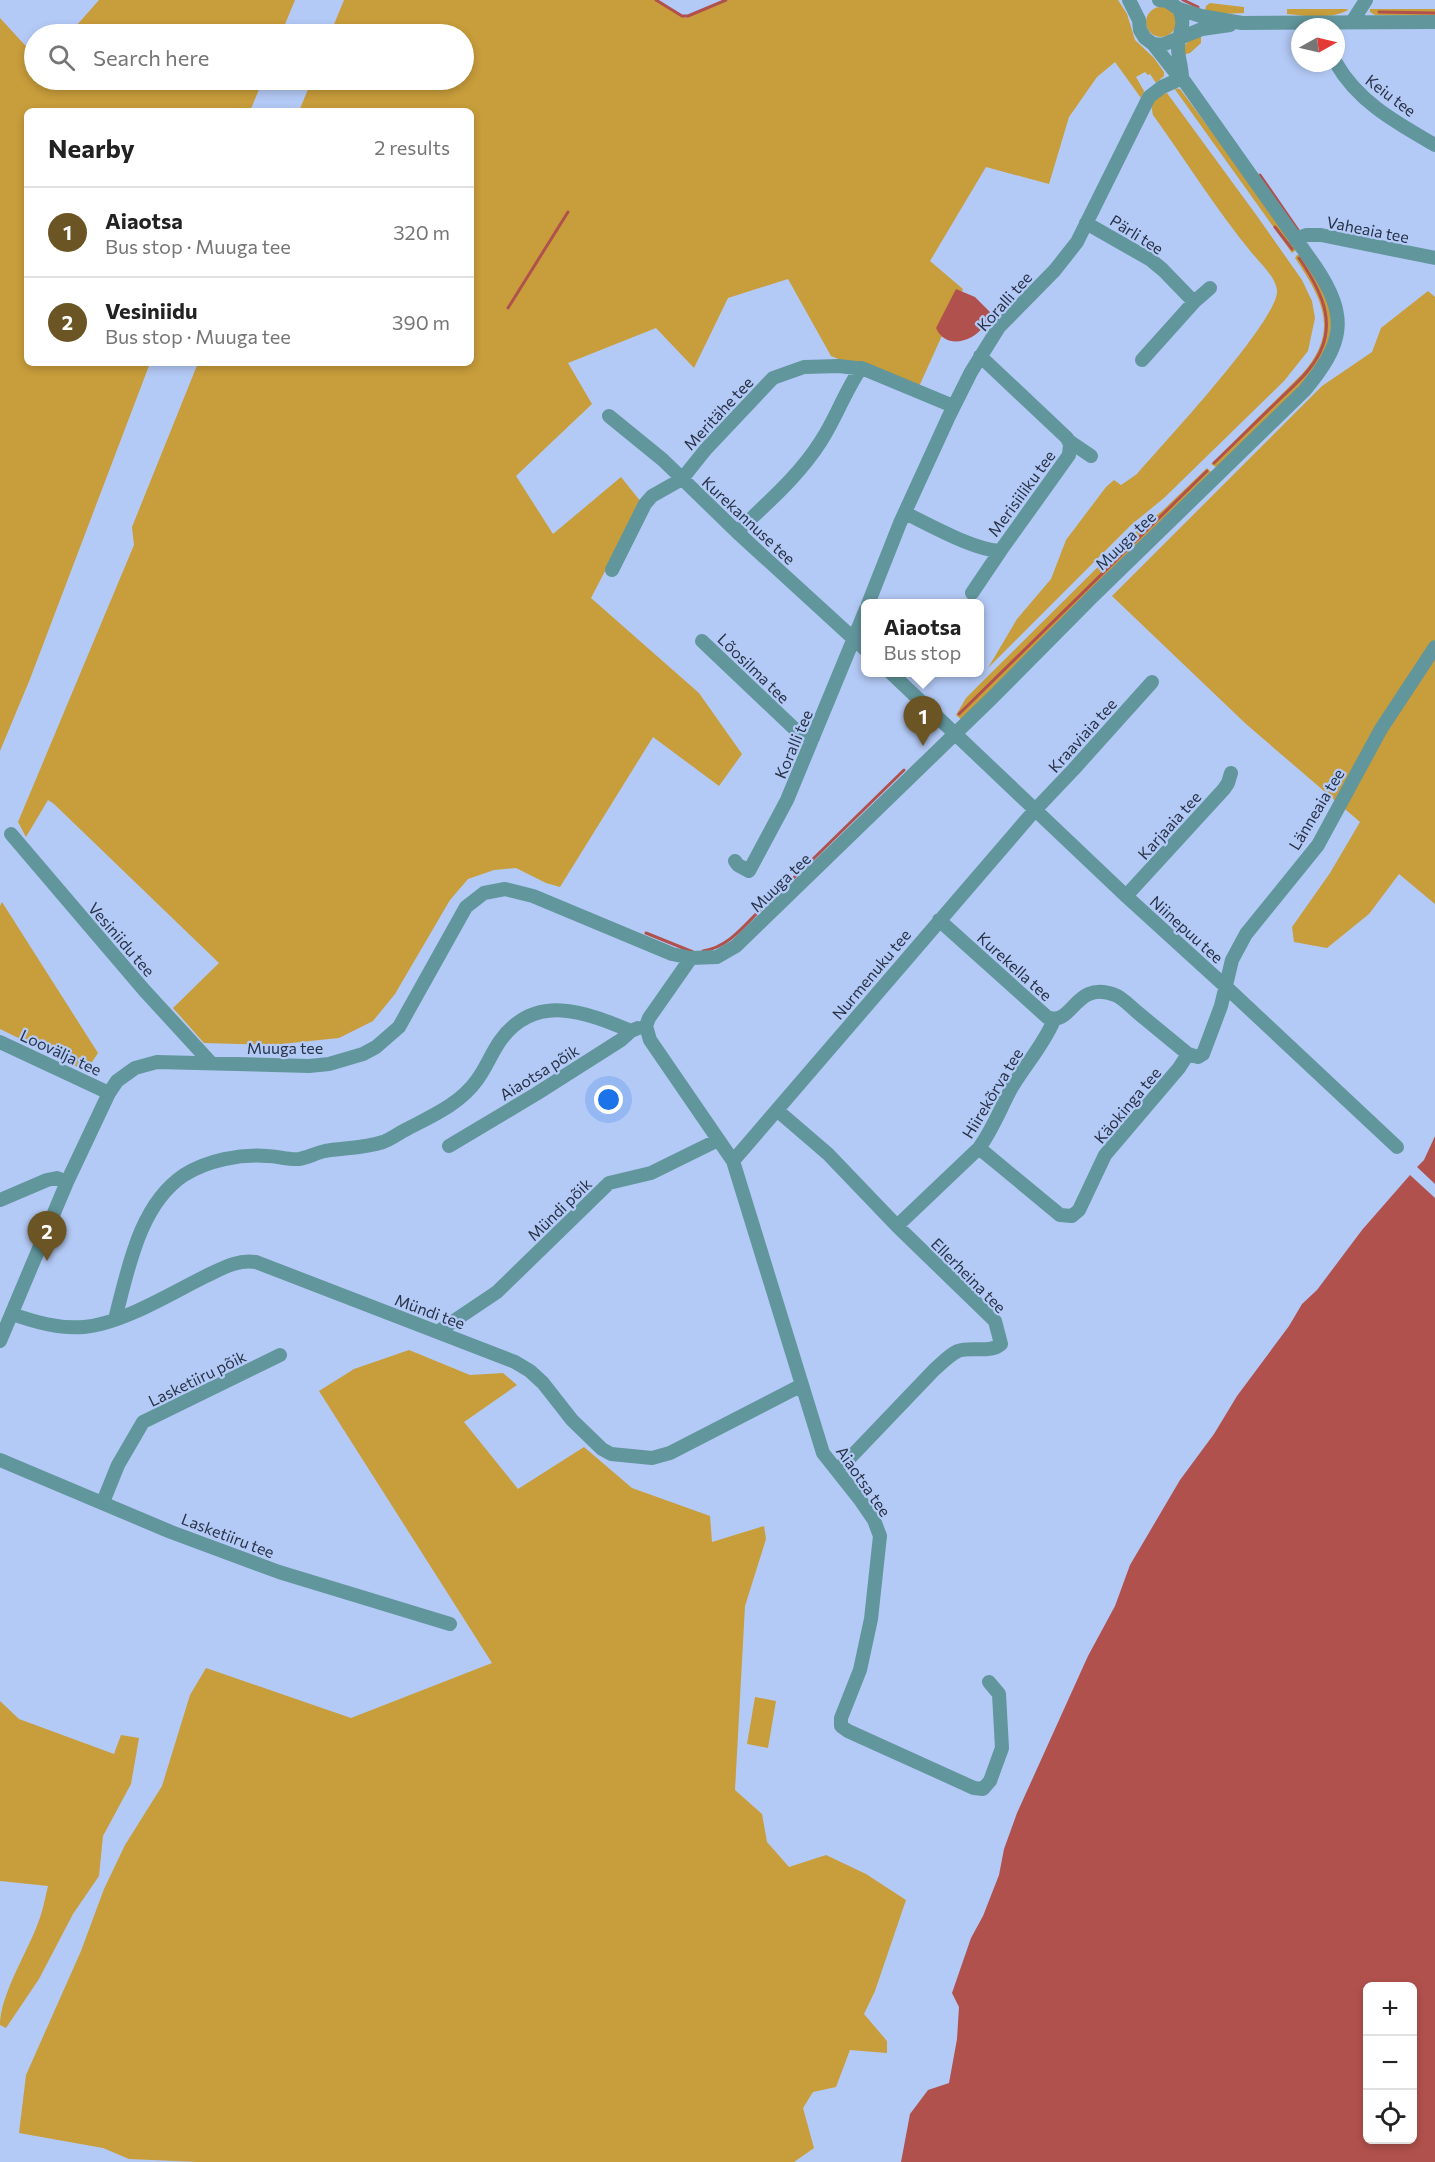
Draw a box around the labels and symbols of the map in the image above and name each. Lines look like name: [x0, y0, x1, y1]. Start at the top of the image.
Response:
north arrow: [1291, 18, 1345, 72]
street label: Keiu tee: [1362, 70, 1420, 120]
street label: Pärli tee: [1107, 210, 1167, 258]
street label: Vaheaia tee: [1325, 212, 1411, 246]
street label: Koralli tee: [973, 268, 1035, 334]
street label: Meritähe tee: [679, 372, 757, 454]
street label: Merisiiliku tee: [983, 446, 1059, 540]
street label: Kurekannuse tee: [698, 472, 800, 568]
street label: Muuga tee: [1091, 507, 1159, 573]
street label: Lõosilma tee: [714, 629, 794, 707]
street label: Kraaviaia tee: [1044, 694, 1120, 776]
pin: 1: [904, 696, 942, 746]
street label: Koralli tee: [770, 707, 816, 781]
street label: Länneaia tee: [1284, 765, 1348, 853]
street label: Karjaaia tee: [1133, 787, 1205, 863]
street label: Muuga tee: [746, 849, 814, 915]
street label: Niinepuu tee: [1147, 891, 1227, 967]
street label: Vesiniidu tee: [85, 898, 159, 980]
street label: Nurmenuku tee: [828, 925, 914, 1023]
street label: Kurekella tee: [974, 928, 1056, 1004]
street label: Loovälja tee: [17, 1025, 105, 1079]
street label: Muuga tee: [247, 1038, 323, 1057]
street label: Aiaotsa põik: [496, 1040, 582, 1104]
street label: Hiirekõrva tee: [958, 1044, 1026, 1142]
street label: Käokinga tee: [1090, 1063, 1164, 1147]
your location: [594, 1085, 623, 1114]
street label: Mündi põik: [523, 1174, 595, 1244]
pin: 2: [28, 1212, 66, 1261]
street label: Ellerheina tee: [928, 1234, 1010, 1316]
street label: Mündi tee: [392, 1290, 468, 1332]
street label: Lasketiiru põik: [145, 1346, 249, 1410]
street label: Aiaotsa tee: [833, 1442, 895, 1520]
street label: Lasketiiru tee: [179, 1509, 277, 1561]

